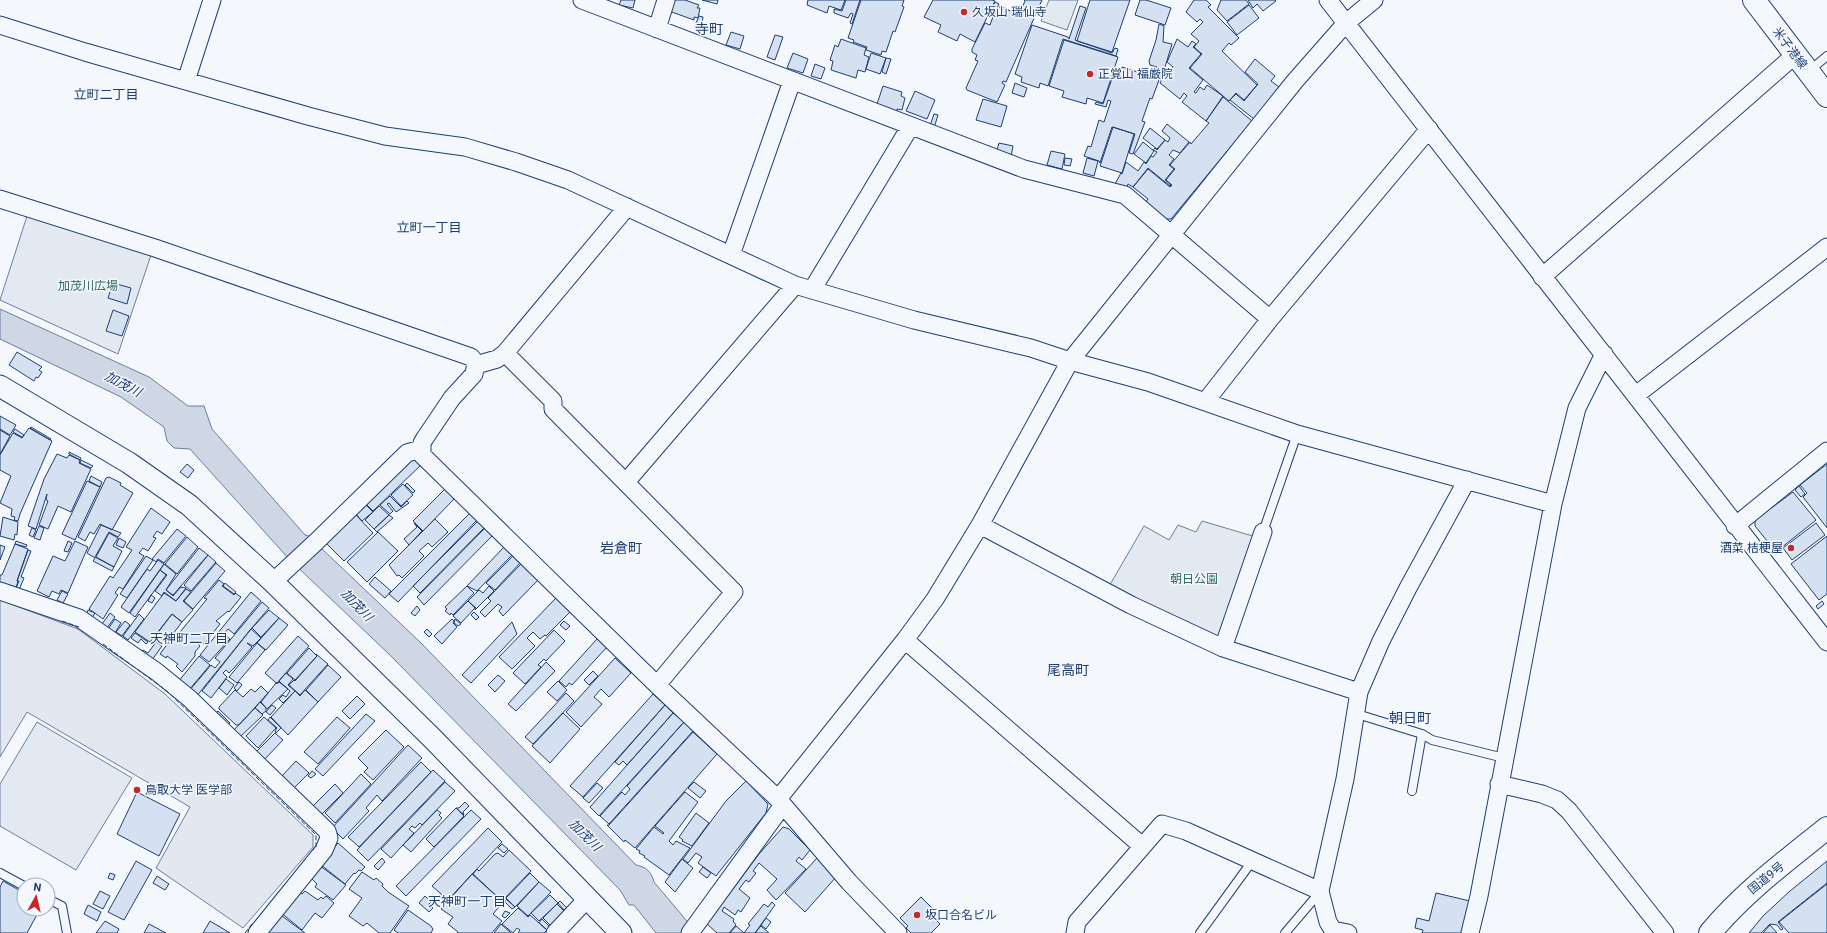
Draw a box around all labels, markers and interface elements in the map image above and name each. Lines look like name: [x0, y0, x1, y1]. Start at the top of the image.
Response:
place label: 久坂山 瑞仙寺: [972, 5, 1047, 19]
marker: 久坂山 瑞仙寺: [959, 7, 969, 17]
district label: 寺町: [695, 21, 723, 37]
street label: 米子港線: [1770, 25, 1810, 71]
place label: 正覚山 福厳院: [1098, 67, 1173, 81]
marker: 正覚山 福厳院: [1085, 69, 1095, 79]
district label: 立町二丁目: [73, 87, 139, 102]
district label: 立町一丁目: [396, 220, 462, 235]
park label: 加茂川広場: [58, 279, 118, 293]
water label: 加茂川: [102, 368, 145, 401]
district label: 岩倉町: [600, 540, 642, 556]
place label: 酒菜 桔梗屋: [1720, 541, 1783, 555]
marker: 酒菜 桔梗屋: [1786, 543, 1796, 553]
park label: 朝日公園: [1170, 572, 1218, 586]
water label: 加茂川: [338, 586, 377, 626]
district label: 天神町二丁目: [150, 631, 228, 646]
district label: 尾高町: [1047, 662, 1089, 678]
district label: 朝日町: [1389, 710, 1431, 726]
place label: 鳥取大学 医学部: [145, 783, 232, 797]
marker: 鳥取大学 医学部: [132, 785, 142, 795]
water label: 加茂川: [566, 816, 606, 856]
street label: 国道9号: [1745, 859, 1787, 897]
north arrow: [16, 877, 56, 917]
text: N: [33, 881, 42, 895]
district label: 天神町一丁目: [428, 894, 506, 909]
place label: 坂口合名ビル: [925, 908, 997, 922]
marker: 坂口合名ビル: [912, 910, 922, 920]

